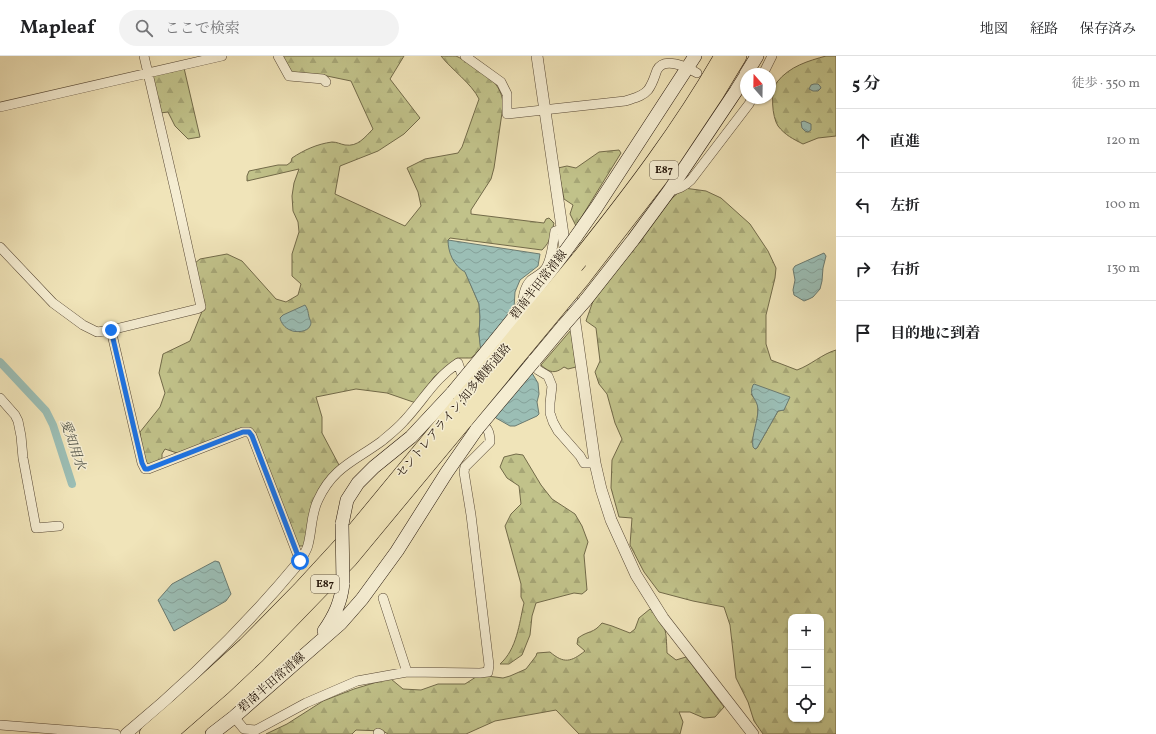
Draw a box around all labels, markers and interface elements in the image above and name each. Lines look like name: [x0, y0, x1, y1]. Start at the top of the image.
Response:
search box: [119, 10, 399, 46]
text: Mapleaf: [20, 15, 95, 41]
icon: search: [133, 17, 155, 39]
text: ここで検索: [165, 19, 240, 40]
text: 地図: [980, 20, 1008, 39]
text: 経路: [1030, 20, 1058, 39]
text: 保存済み: [1080, 20, 1136, 39]
north arrow: [740, 68, 776, 104]
text: 5 分: [852, 73, 881, 96]
text: 徒歩 · 350 m: [1072, 75, 1140, 93]
icon: ahead: [852, 130, 874, 152]
text: 直進: [890, 132, 920, 153]
text: 120 m: [1106, 132, 1140, 150]
road number: E87: [650, 161, 678, 179]
icon: left: [852, 194, 874, 216]
text: 左折: [890, 196, 920, 217]
text: 100 m: [1105, 196, 1140, 214]
street label: 碧南半田常滑線: [507, 247, 571, 323]
icon: right: [852, 258, 874, 280]
text: 右折: [890, 260, 920, 281]
text: 130 m: [1107, 260, 1140, 278]
route end: [102, 321, 120, 339]
icon: arrive: [852, 322, 874, 344]
text: 目的地に到着: [890, 324, 980, 345]
street label: セントレアライン;知多横断道路: [393, 340, 515, 482]
water label: 愛知用水: [55, 417, 90, 474]
route start: [291, 552, 309, 570]
road number: E87: [311, 575, 339, 593]
map controls: [788, 614, 824, 722]
button: +: [788, 614, 824, 650]
street label: 碧南半田常滑線: [235, 649, 309, 717]
button: −: [788, 650, 824, 686]
button: locate: [788, 686, 824, 722]

